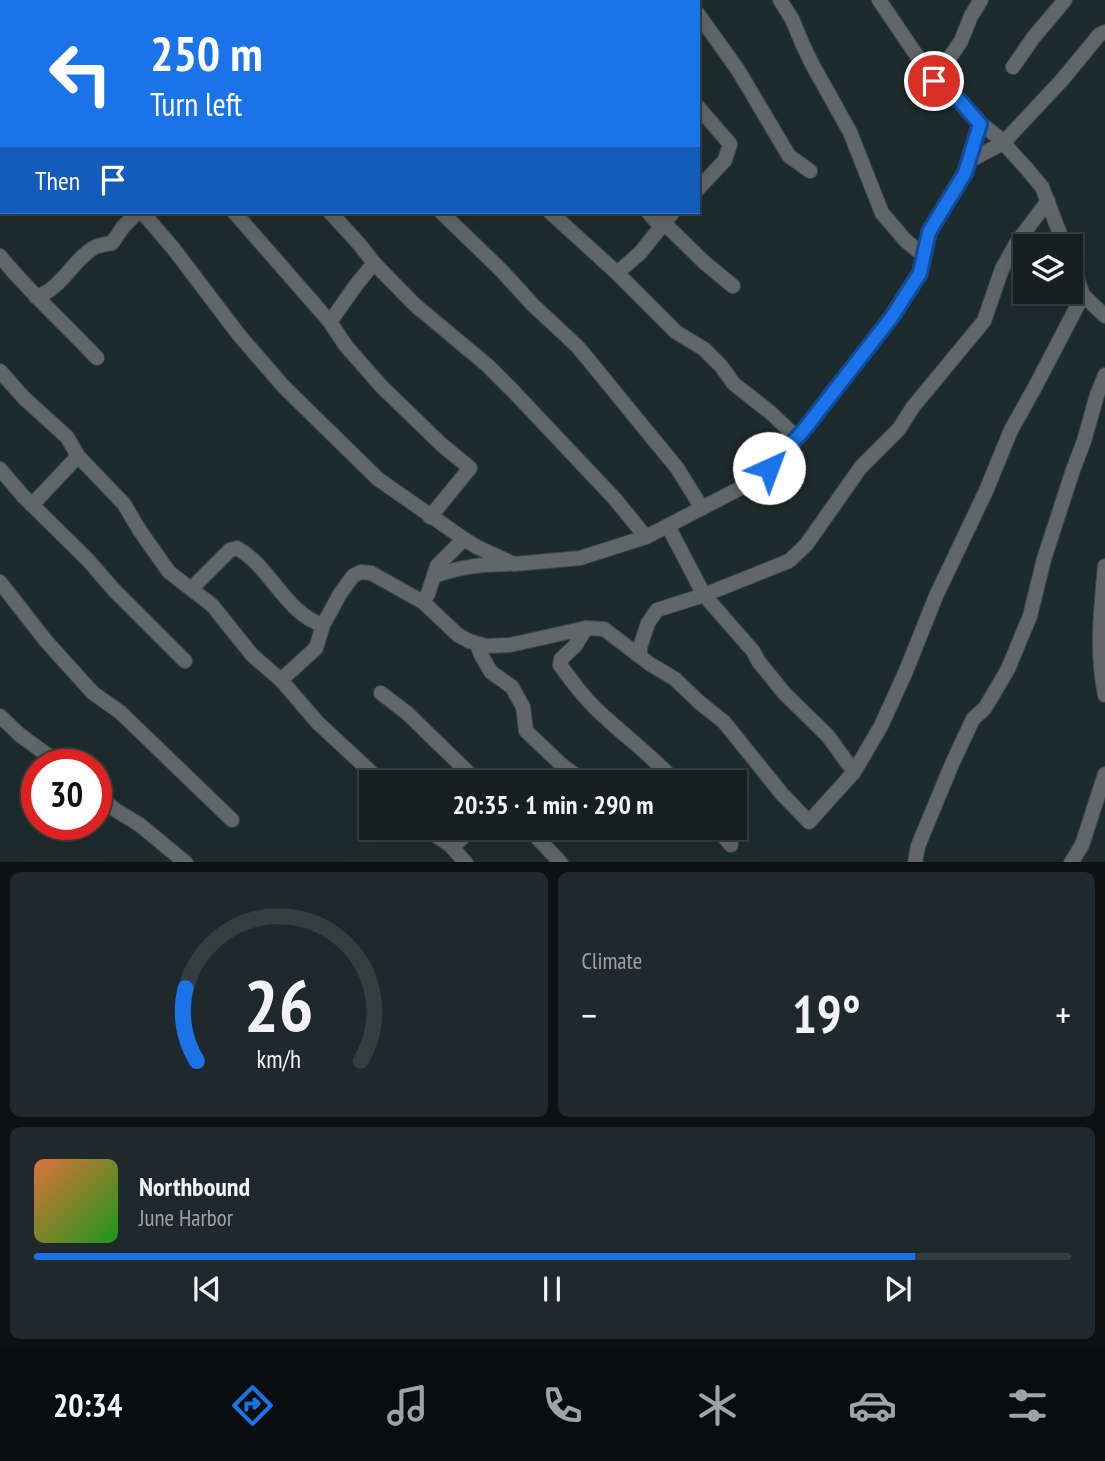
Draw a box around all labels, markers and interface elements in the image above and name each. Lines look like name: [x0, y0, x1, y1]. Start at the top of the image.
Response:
text: 250 m: [150, 21, 263, 85]
icon: left: [35, 28, 126, 119]
pin: [904, 51, 964, 111]
icon: arrive: [915, 62, 953, 100]
text: Turn left: [150, 83, 242, 125]
icon: arrive: [94, 161, 132, 199]
text: Then: [35, 164, 80, 197]
map controls: [1013, 234, 1083, 304]
button: layers: [1013, 234, 1083, 304]
position arrow: [732, 431, 806, 505]
speed limit sign: 30: [21, 749, 112, 840]
text: 20:35 · 1 min · 290 m: [453, 788, 653, 821]
text: Climate: [582, 946, 642, 975]
text: 26: [244, 957, 314, 1051]
text: 19°: [792, 980, 861, 1047]
text: −: [582, 990, 597, 1039]
text: +: [1055, 990, 1071, 1039]
text: km/h: [257, 1042, 301, 1074]
text: Northbound: [139, 1170, 250, 1203]
text: June Harbor: [139, 1203, 233, 1232]
icon: previous: [188, 1270, 226, 1308]
icon: pause: [533, 1270, 571, 1308]
icon: next: [879, 1270, 917, 1308]
icon: directions: [228, 1381, 277, 1430]
icon: music: [383, 1381, 432, 1430]
icon: phone: [538, 1381, 587, 1430]
icon: climate: [693, 1381, 742, 1430]
icon: car: [848, 1381, 897, 1430]
icon: filters: [1003, 1381, 1052, 1430]
text: 20:34: [53, 1384, 122, 1426]

